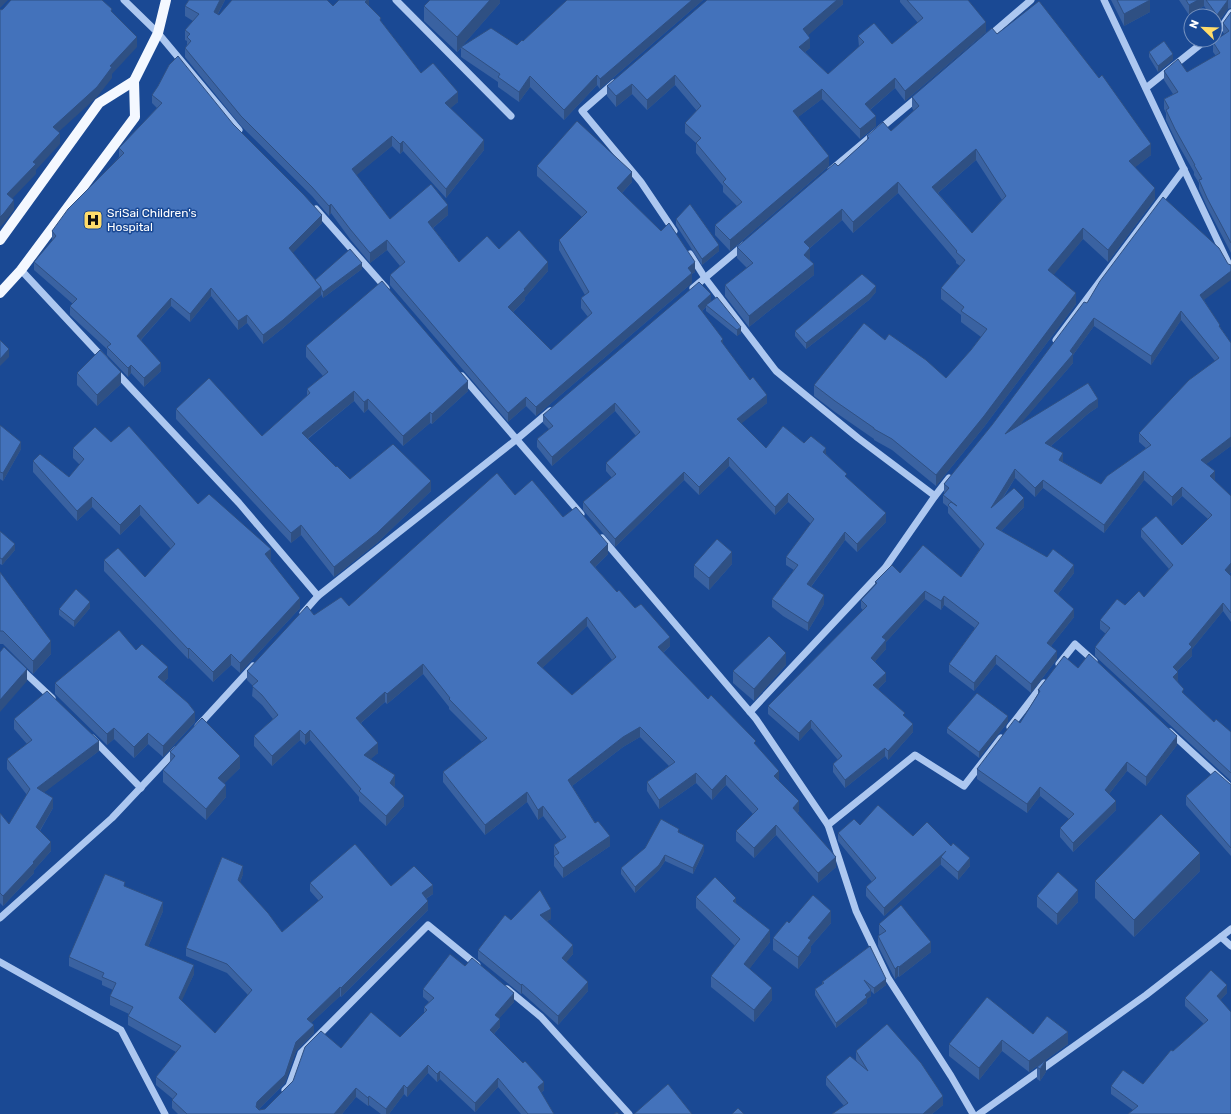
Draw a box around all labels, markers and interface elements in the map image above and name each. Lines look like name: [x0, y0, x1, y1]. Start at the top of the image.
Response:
north arrow: [1183, 8, 1223, 48]
text: N: [1187, 18, 1202, 30]
place label: SriSai Children's Hospital: [107, 206, 197, 234]
hospital icon: SriSai Children's Hospital: [82, 209, 104, 231]

